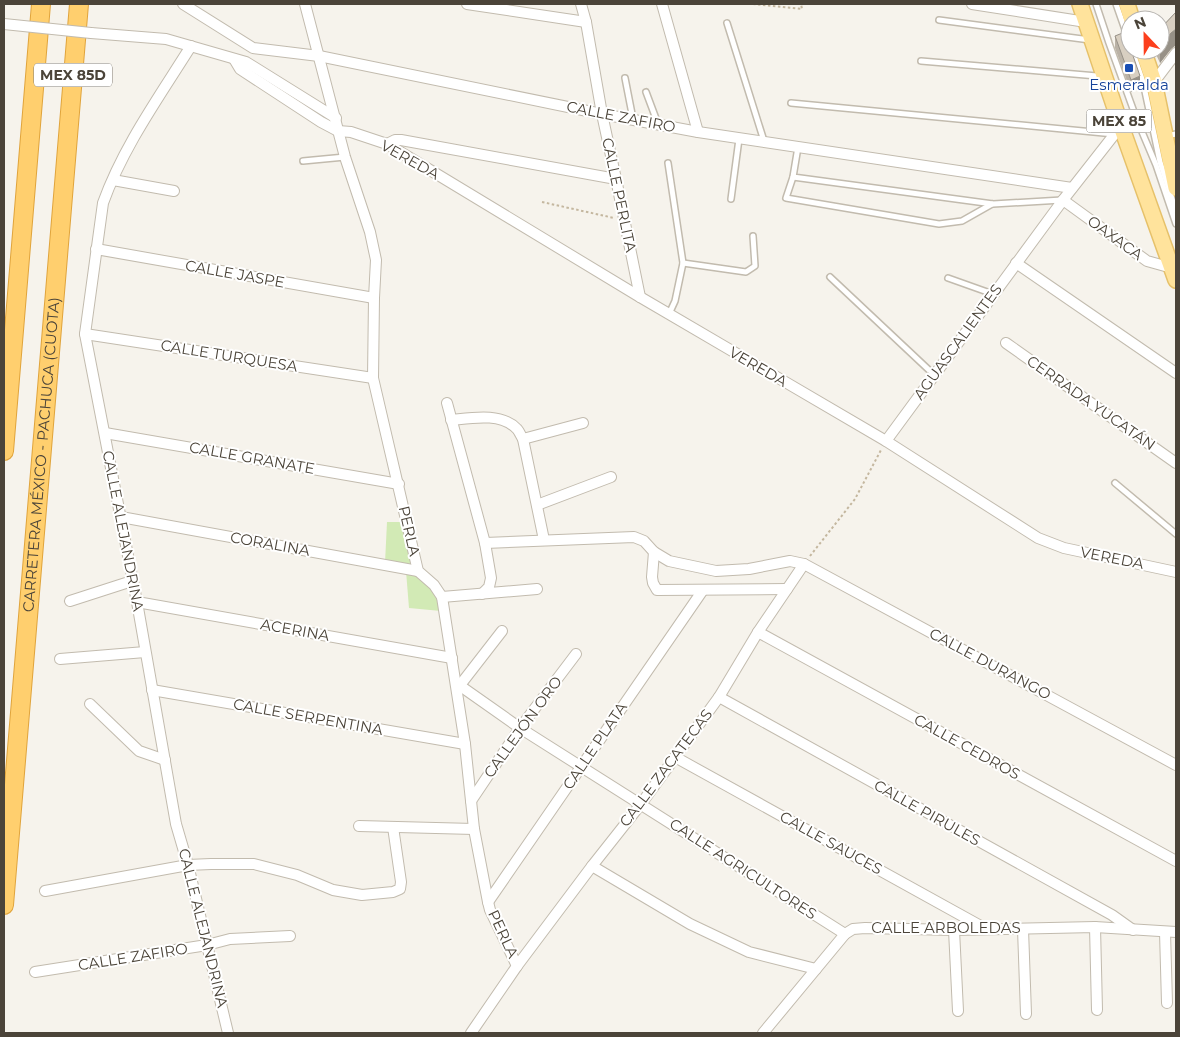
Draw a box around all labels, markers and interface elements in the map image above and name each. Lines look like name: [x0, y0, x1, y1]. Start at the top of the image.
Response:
north arrow: [1120, 10, 1170, 60]
text: N: [1132, 12, 1149, 33]
marker: Esmeralda: [1123, 62, 1135, 74]
road number: MEX 85D: [34, 64, 112, 86]
place label: Esmeralda: [1089, 75, 1169, 94]
street label: CALLE ZAFIRO: [565, 97, 677, 136]
road number: MEX 85: [1086, 110, 1152, 132]
street label: VEREDA: [378, 136, 443, 184]
street label: CALLE PERLITA: [598, 136, 641, 254]
street label: OAXACA: [1084, 211, 1147, 264]
street label: CALLE JASPE: [184, 255, 286, 292]
street label: AGUASCALIENTES: [909, 280, 1006, 403]
street label: CARRETERA MÉXICO - PACHUCA (CUOTA): [18, 296, 64, 613]
street label: CALLE TURQUESA: [159, 335, 299, 376]
street label: VEREDA: [726, 342, 791, 391]
street label: CERRADA YUCATÁN: [1023, 351, 1159, 454]
street label: CALLE GRANATE: [188, 437, 316, 478]
street label: CALLE ALEJANDRINA: [99, 449, 148, 613]
street label: PERLA: [394, 504, 425, 558]
street label: CORALINA: [229, 527, 312, 560]
street label: VEREDA: [1079, 542, 1146, 573]
street label: ACERINA: [259, 614, 331, 645]
street label: CALLE DURANGO: [926, 623, 1054, 704]
street label: CALLEJÓN ORO: [479, 672, 566, 781]
street label: CALLE SERPENTINA: [232, 694, 385, 739]
street label: CALLE PLATA: [558, 698, 631, 793]
street label: CALLE ZACATECAS: [615, 705, 716, 830]
street label: CALLE CEDROS: [911, 710, 1024, 784]
street label: CALLE PIRULES: [871, 775, 984, 850]
street label: CALLE SAUCES: [777, 807, 886, 879]
street label: CALLE AGRICULTORES: [666, 814, 820, 923]
street label: CALLE ALEJANDRINA: [175, 846, 233, 1010]
street label: PERLA: [484, 907, 523, 961]
street label: CALLE ARBOLEDAS: [871, 918, 1021, 937]
street label: CALLE ZAFIRO: [77, 938, 189, 975]

